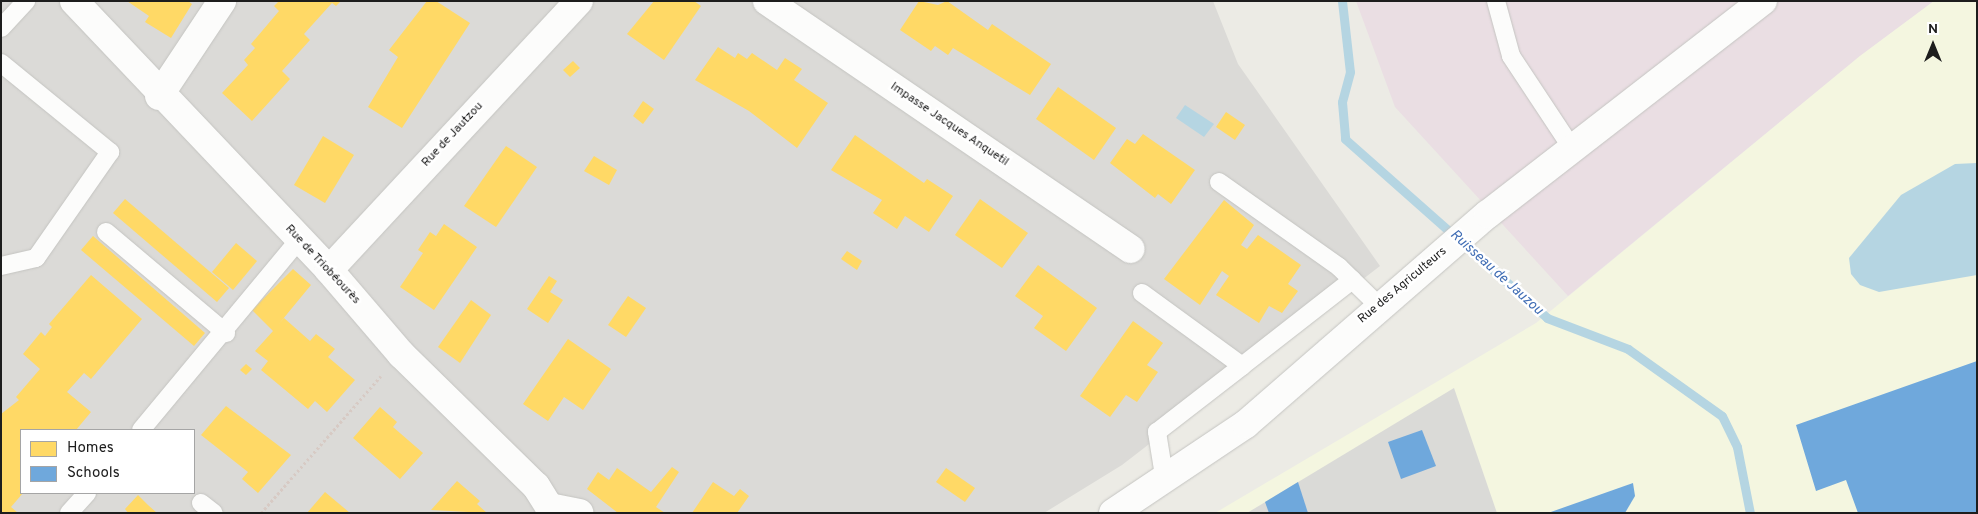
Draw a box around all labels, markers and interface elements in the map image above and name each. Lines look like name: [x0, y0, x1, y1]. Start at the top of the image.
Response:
north arrow: [1908, 20, 1958, 70]
text: N: [1928, 21, 1938, 38]
street label: Impasse Jacques Anquetil: [887, 80, 1011, 170]
street label: Rue de Jautzou: [419, 100, 487, 170]
street label: Rue de Triobéourès: [281, 222, 363, 308]
water label: Ruisseau de Jauzou: [1446, 227, 1546, 319]
street label: Rue des Agriculteurs: [1356, 245, 1450, 327]
legend: [20, 429, 195, 494]
text: Homes: [67, 439, 114, 458]
text: Schools: [67, 464, 120, 483]

